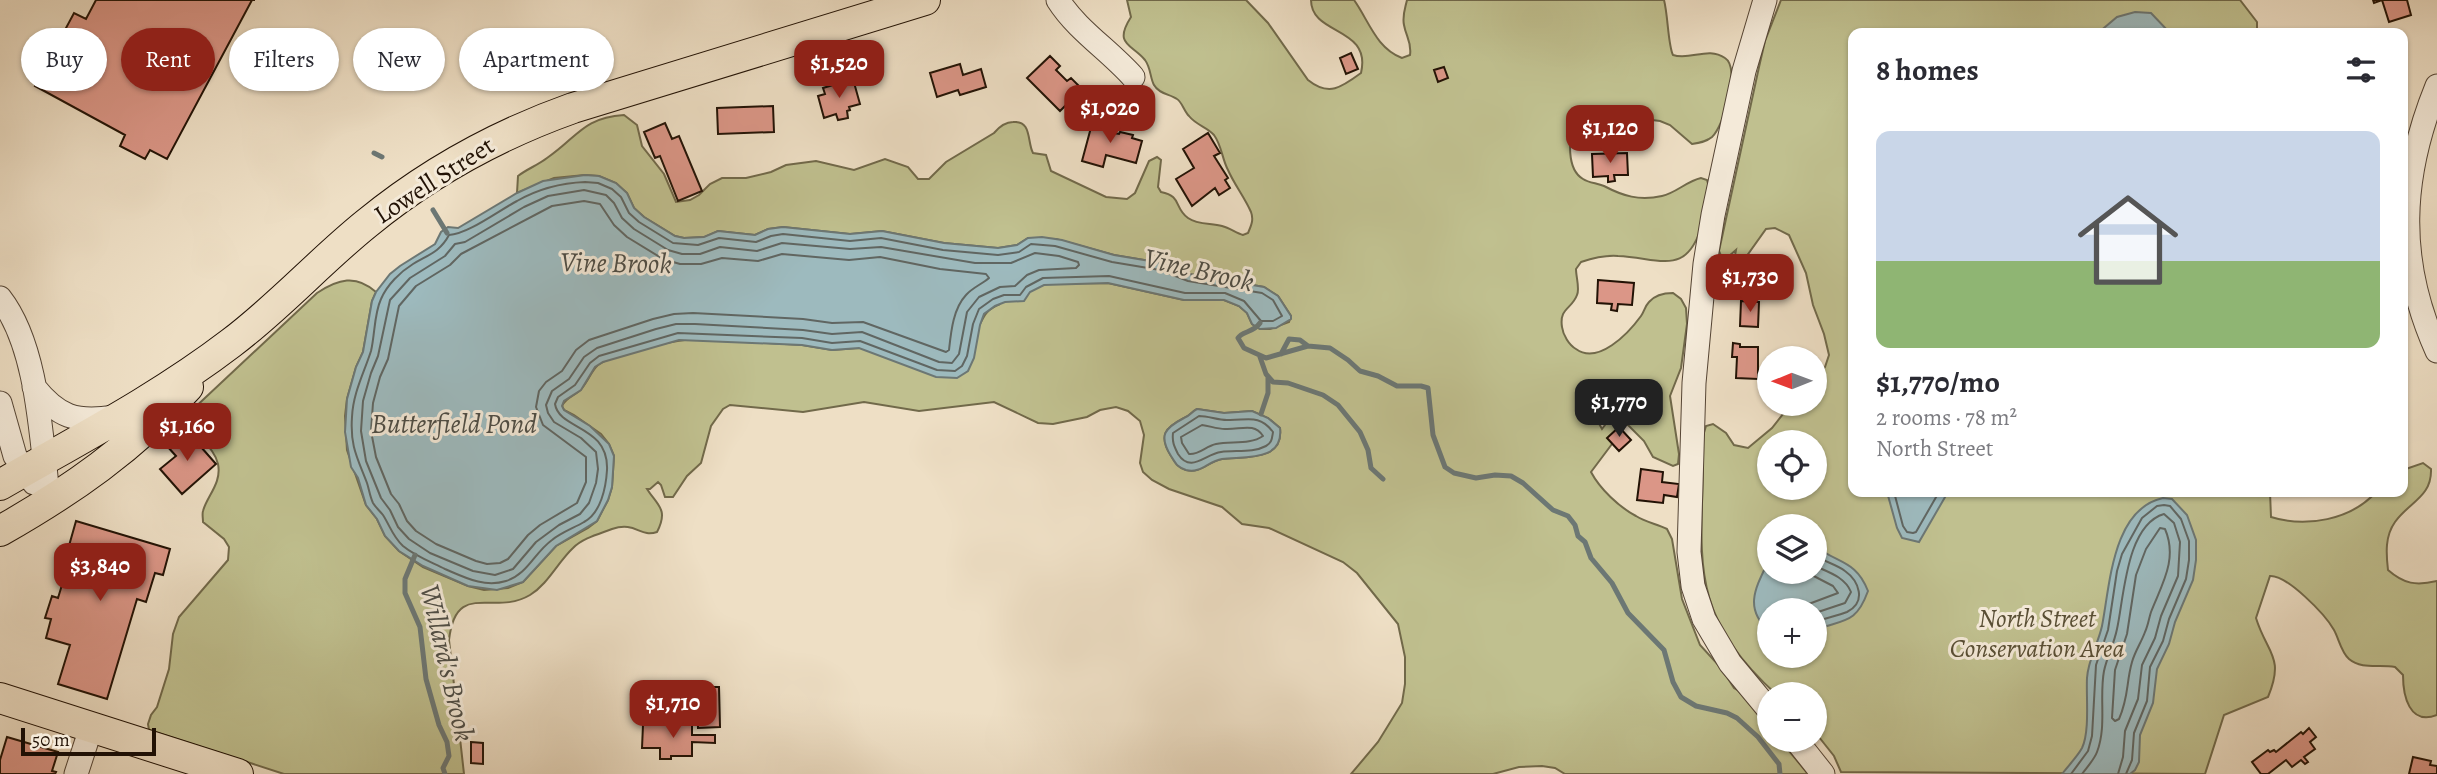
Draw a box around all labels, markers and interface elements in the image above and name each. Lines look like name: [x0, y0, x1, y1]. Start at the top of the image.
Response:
chip: Buy: [21, 28, 107, 91]
chip: Rent: [121, 28, 215, 91]
chip: Filters: [229, 28, 339, 91]
chip: New: [353, 28, 445, 91]
chip: Apartment: [459, 28, 614, 91]
pin: $1,520: [782, 41, 896, 100]
text: $1,520: [810, 47, 868, 78]
text: 8 homes: [1876, 50, 1979, 90]
icon: filters: [2342, 51, 2380, 89]
pin: $1,020: [1053, 86, 1167, 145]
text: $1,020: [1080, 92, 1140, 123]
pin: $1,120: [1553, 106, 1667, 165]
text: $1,120: [1582, 112, 1638, 143]
street label: Lowell Street: [367, 128, 501, 232]
icon: home: [2065, 177, 2191, 303]
water label: Vine Brook: [1140, 239, 1258, 301]
water label: Vine Brook: [560, 243, 672, 283]
pin: $1,730: [1693, 254, 1807, 314]
text: $1,730: [1722, 261, 1778, 292]
north arrow: [1757, 346, 1827, 416]
map controls: [1757, 346, 1827, 752]
text: $1,770/mo: [1876, 362, 2000, 402]
pin: $1,770: [1562, 380, 1676, 439]
text: $1,770: [1591, 386, 1647, 417]
text: 2 rooms · 78 m²: [1876, 402, 2017, 433]
pin: $1,160: [130, 404, 244, 463]
water label: Butterfield Pond: [371, 405, 537, 443]
text: $1,160: [159, 410, 215, 441]
button: locate: [1757, 430, 1827, 500]
text: North Street: [1876, 433, 1993, 464]
button: layers: [1757, 514, 1827, 584]
pin: $3,840: [43, 544, 157, 603]
text: $3,840: [70, 550, 130, 581]
water label: Willard's Brook: [410, 581, 484, 745]
button: +: [1757, 598, 1827, 668]
park label: North Street Conservation Area: [1950, 601, 2124, 666]
pin: $1,710: [616, 680, 730, 740]
button: −: [1757, 682, 1827, 752]
text: $1,710: [646, 687, 700, 718]
scale bar: [21, 725, 156, 757]
text: 50 m: [32, 727, 70, 753]

